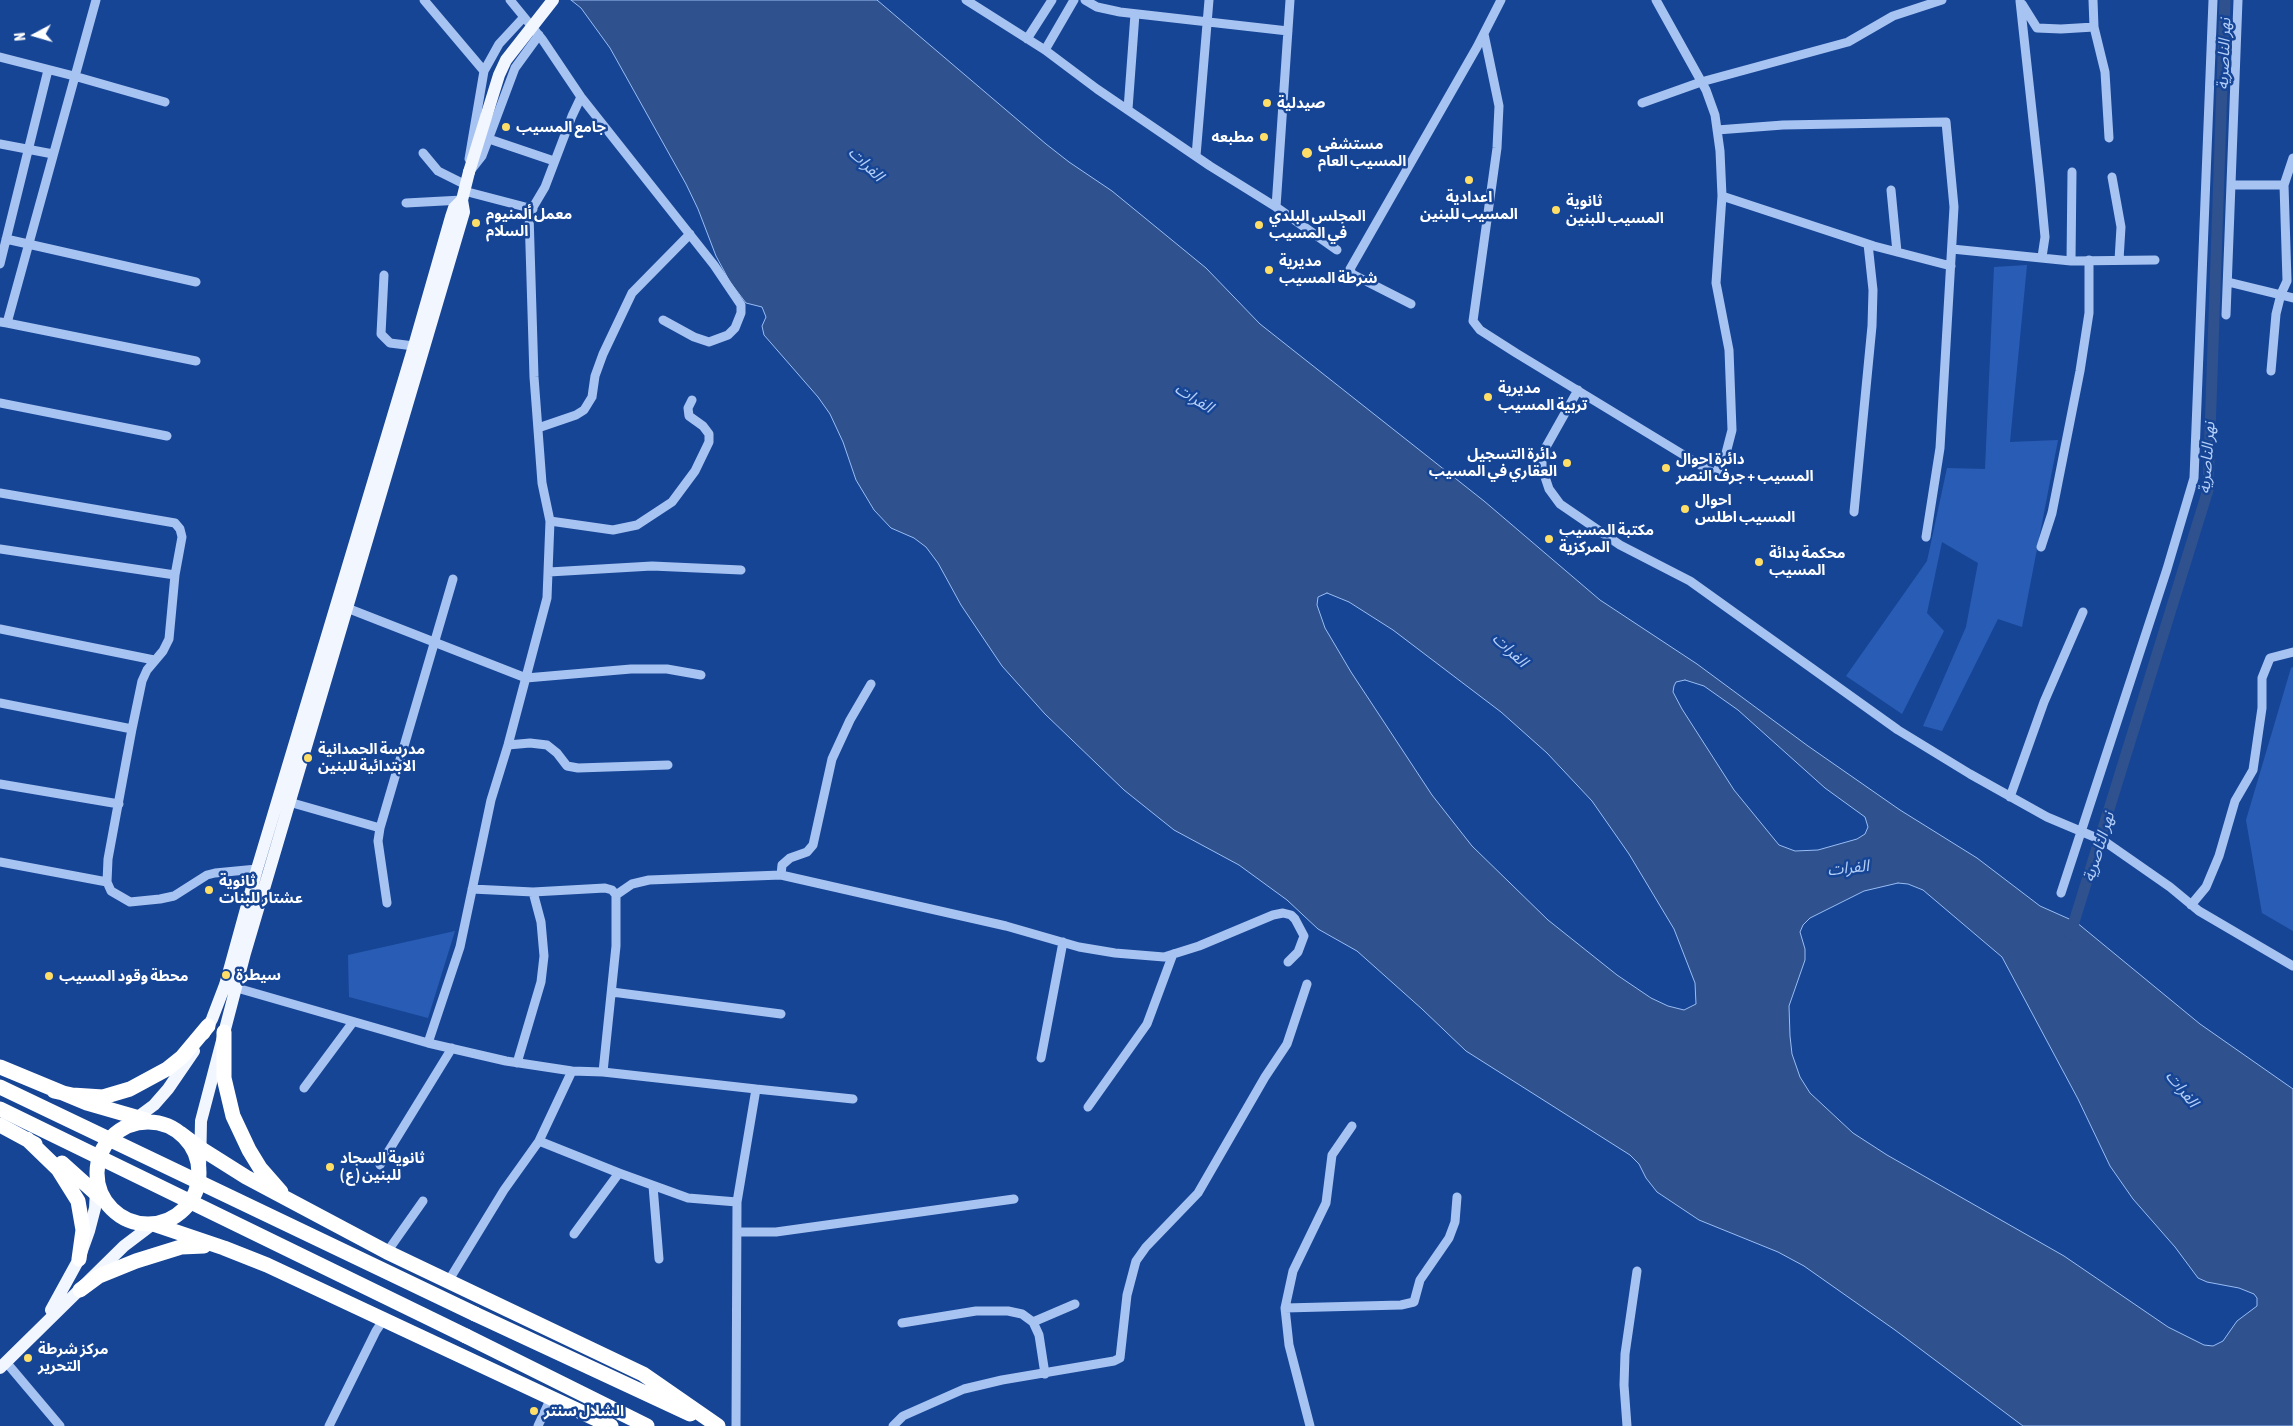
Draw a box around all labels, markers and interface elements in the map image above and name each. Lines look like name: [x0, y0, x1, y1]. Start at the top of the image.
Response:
north arrow: [10, 10, 60, 60]
water label: نهر الناصرية: [2213, 18, 2235, 90]
text: N: [12, 32, 28, 42]
place label: صيدلية: [1277, 94, 1325, 112]
marker: صيدلية: [1261, 97, 1273, 109]
place label: جامع المسيب: [516, 118, 606, 136]
marker: جامع المسيب: [500, 121, 512, 133]
place label: مطبعه: [1211, 128, 1254, 146]
marker: مطبعه: [1258, 131, 1270, 143]
place label: مستشفى المسيب العام: [1318, 135, 1406, 170]
water label: الفرات: [844, 143, 888, 185]
marker: مستشفى المسيب العام: [1300, 146, 1314, 160]
marker: اعدادية المسيب للبنين: [1463, 174, 1475, 186]
place label: اعدادية المسيب للبنين: [1420, 188, 1518, 223]
place label: ثانوية المسيب للبنين: [1566, 192, 1664, 227]
marker: ثانوية المسيب للبنين: [1550, 204, 1562, 216]
place label: معمل ألمنيوم السلام: [486, 205, 572, 240]
place label: المجلس البلدي في المسيب: [1269, 207, 1366, 242]
marker: معمل ألمنيوم السلام: [470, 217, 482, 229]
marker: المجلس البلدي في المسيب: [1253, 219, 1265, 231]
place label: مديرية شرطة المسيب: [1279, 252, 1377, 287]
marker: مديرية شرطة المسيب: [1263, 264, 1275, 276]
water label: الفرات: [1171, 379, 1217, 417]
place label: مديرية تربية المسيب: [1498, 379, 1587, 414]
marker: مديرية تربية المسيب: [1482, 391, 1494, 403]
water label: نهر الناصرية: [2195, 421, 2219, 495]
place label: دائرة التسجيل العقاري في المسيب: [1429, 445, 1557, 480]
place label: دائرة احوال المسيب + جرف النصر: [1676, 450, 1814, 485]
marker: دائرة التسجيل العقاري في المسيب: [1561, 457, 1573, 469]
marker: دائرة احوال المسيب + جرف النصر: [1660, 462, 1672, 474]
place label: احوال المسيب اطلس: [1695, 491, 1795, 526]
marker: احوال المسيب اطلس: [1679, 503, 1691, 515]
place label: مكتبة المسيب المركزية: [1559, 521, 1654, 556]
marker: مكتبة المسيب المركزية: [1543, 533, 1555, 545]
place label: محكمة بدائة المسيب: [1769, 544, 1845, 579]
marker: محكمة بدائة المسيب: [1753, 556, 1765, 568]
water label: الفرات: [1488, 629, 1532, 671]
place label: مدرسة الحمدانية الابتدائية للبنين: [318, 740, 425, 775]
marker: مدرسة الحمدانية الابتدائية للبنين: [302, 752, 314, 764]
water label: نهر الناصرية: [2079, 810, 2119, 884]
water label: الفرات: [1826, 856, 1870, 880]
place label: ثانوية عشتار للبنات: [219, 872, 303, 907]
marker: ثانوية عشتار للبنات: [203, 884, 215, 896]
place label: سيطرة: [236, 966, 281, 984]
place label: محطة وقود المسيب: [59, 967, 189, 985]
marker: سيطرة: [220, 969, 232, 981]
marker: محطة وقود المسيب: [43, 970, 55, 982]
water label: الفرات: [2161, 1067, 2203, 1111]
place label: ثانوية السجاد ( ع ) للبنين: [340, 1149, 425, 1184]
marker: ثانوية السجاد ( ع ) للبنين: [324, 1161, 336, 1173]
place label: مركز شرطة التحرير: [38, 1340, 108, 1375]
marker: مركز شرطة التحرير: [22, 1352, 34, 1364]
place label: الشلال سنتر: [544, 1402, 624, 1420]
marker: الشلال سنتر: [528, 1405, 540, 1417]

